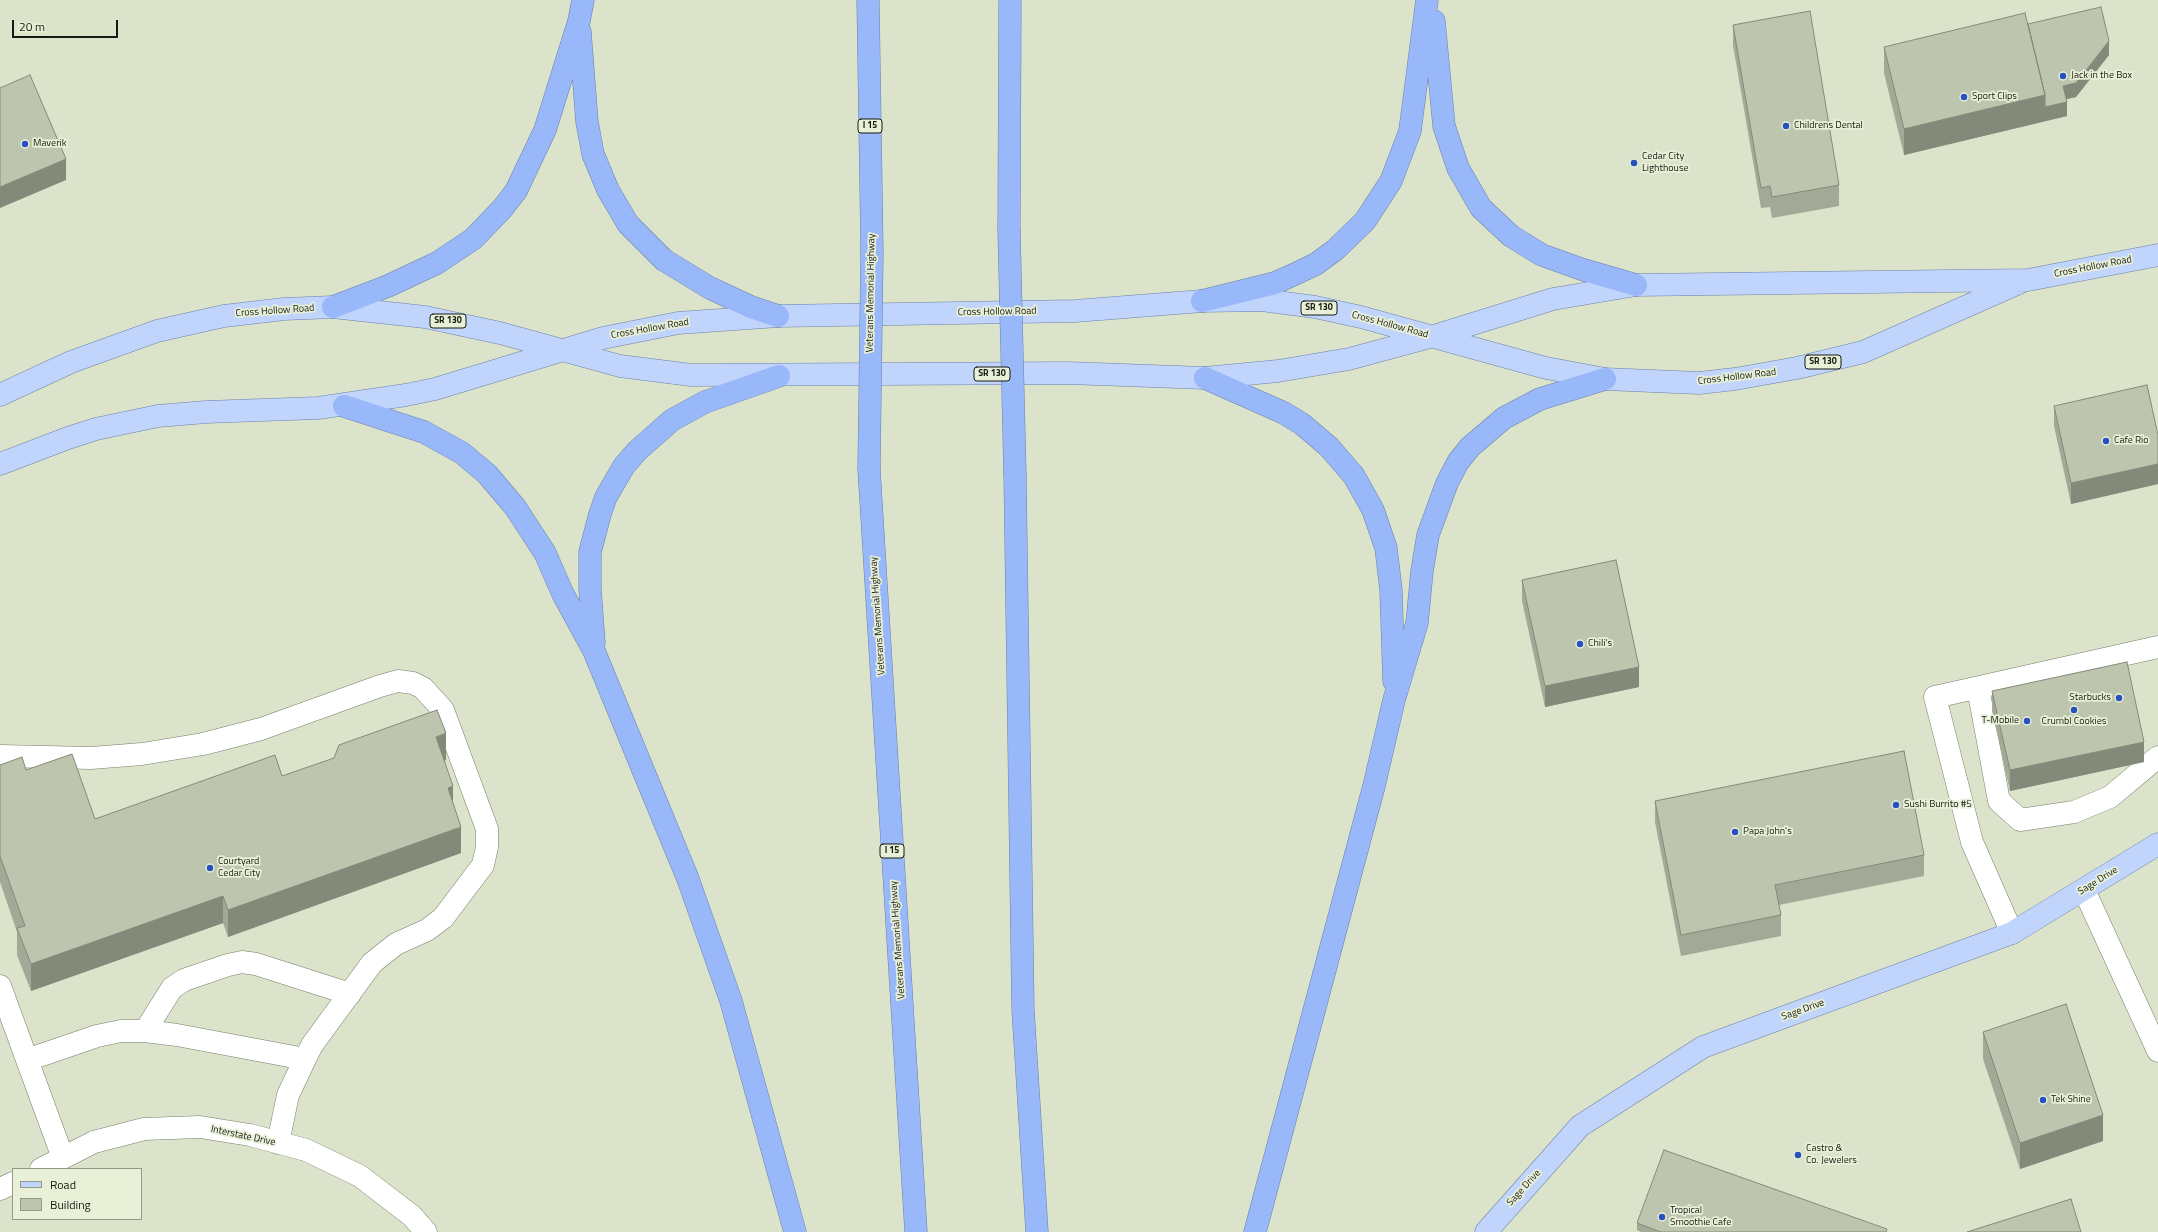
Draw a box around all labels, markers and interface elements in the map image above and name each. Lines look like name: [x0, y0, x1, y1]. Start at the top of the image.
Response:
scale bar: [14, 12, 120, 38]
text: 20 m: [19, 17, 45, 36]
place label: Jack in the Box: [2071, 70, 2132, 82]
marker: Jack in the Box: [2058, 71, 2068, 81]
place label: Sport Clips: [1972, 91, 2017, 103]
marker: Sport Clips: [1959, 92, 1969, 102]
road number: I 15: [858, 119, 882, 133]
place label: Childrens Dental: [1794, 120, 1863, 132]
marker: Childrens Dental: [1781, 121, 1791, 131]
place label: Maverik: [33, 138, 67, 150]
marker: Maverik: [20, 139, 30, 149]
place label: Cedar City Lighthouse: [1642, 151, 1689, 174]
marker: Cedar City Lighthouse: [1629, 158, 1639, 168]
street label: Veterans Memorial Highway: [864, 234, 878, 352]
street label: Cross Hollow Road: [2053, 254, 2133, 280]
road number: SR 130: [1301, 301, 1337, 315]
street label: Cross Hollow Road: [235, 302, 315, 320]
street label: Cross Hollow Road: [957, 305, 1037, 319]
street label: Cross Hollow Road: [1350, 309, 1430, 341]
road number: SR 130: [430, 314, 466, 328]
street label: Cross Hollow Road: [610, 316, 690, 342]
road number: SR 130: [1805, 355, 1841, 369]
street label: Cross Hollow Road: [1697, 366, 1777, 388]
road number: SR 130: [974, 367, 1010, 381]
place label: Cafe Rio: [2114, 435, 2149, 447]
marker: Cafe Rio: [2101, 436, 2111, 446]
street label: Veterans Memorial Highway: [868, 556, 888, 676]
place label: Chili's: [1588, 638, 1612, 650]
marker: Chili's: [1575, 639, 1585, 649]
place label: Starbucks: [2069, 692, 2111, 704]
marker: Starbucks: [2114, 693, 2124, 703]
marker: Crumbl Cookies: [2069, 705, 2079, 715]
place label: T-Mobile: [1982, 715, 2019, 727]
marker: T-Mobile: [2022, 716, 2032, 726]
place label: Crumbl Cookies: [2042, 716, 2106, 728]
place label: Sushi Burrito #5: [1904, 799, 1972, 811]
marker: Sushi Burrito #5: [1891, 800, 1901, 810]
place label: Papa John's: [1743, 826, 1792, 838]
marker: Papa John's: [1730, 827, 1740, 837]
road number: I 15: [880, 844, 904, 858]
place label: Courtyard Cedar City: [218, 856, 260, 880]
marker: Courtyard Cedar City: [205, 863, 215, 873]
street label: Sage Drive: [2076, 864, 2120, 898]
street label: Veterans Memorial Highway: [888, 880, 908, 1000]
street label: Sage Drive: [1780, 997, 1826, 1023]
place label: Tek Shine: [2051, 1094, 2091, 1106]
marker: Tek Shine: [2038, 1095, 2048, 1105]
street label: Interstate Drive: [210, 1123, 276, 1149]
place label: Castro & Co. Jewelers: [1806, 1143, 1857, 1166]
marker: Castro & Co. Jewelers: [1793, 1150, 1803, 1160]
street label: Sage Drive: [1505, 1167, 1543, 1209]
legend: [12, 1168, 142, 1220]
text: Road: [50, 1175, 76, 1194]
text: Building: [50, 1195, 91, 1214]
place label: Tropical Smoothie Cafe: [1670, 1205, 1731, 1228]
marker: Tropical Smoothie Cafe: [1657, 1212, 1667, 1222]

